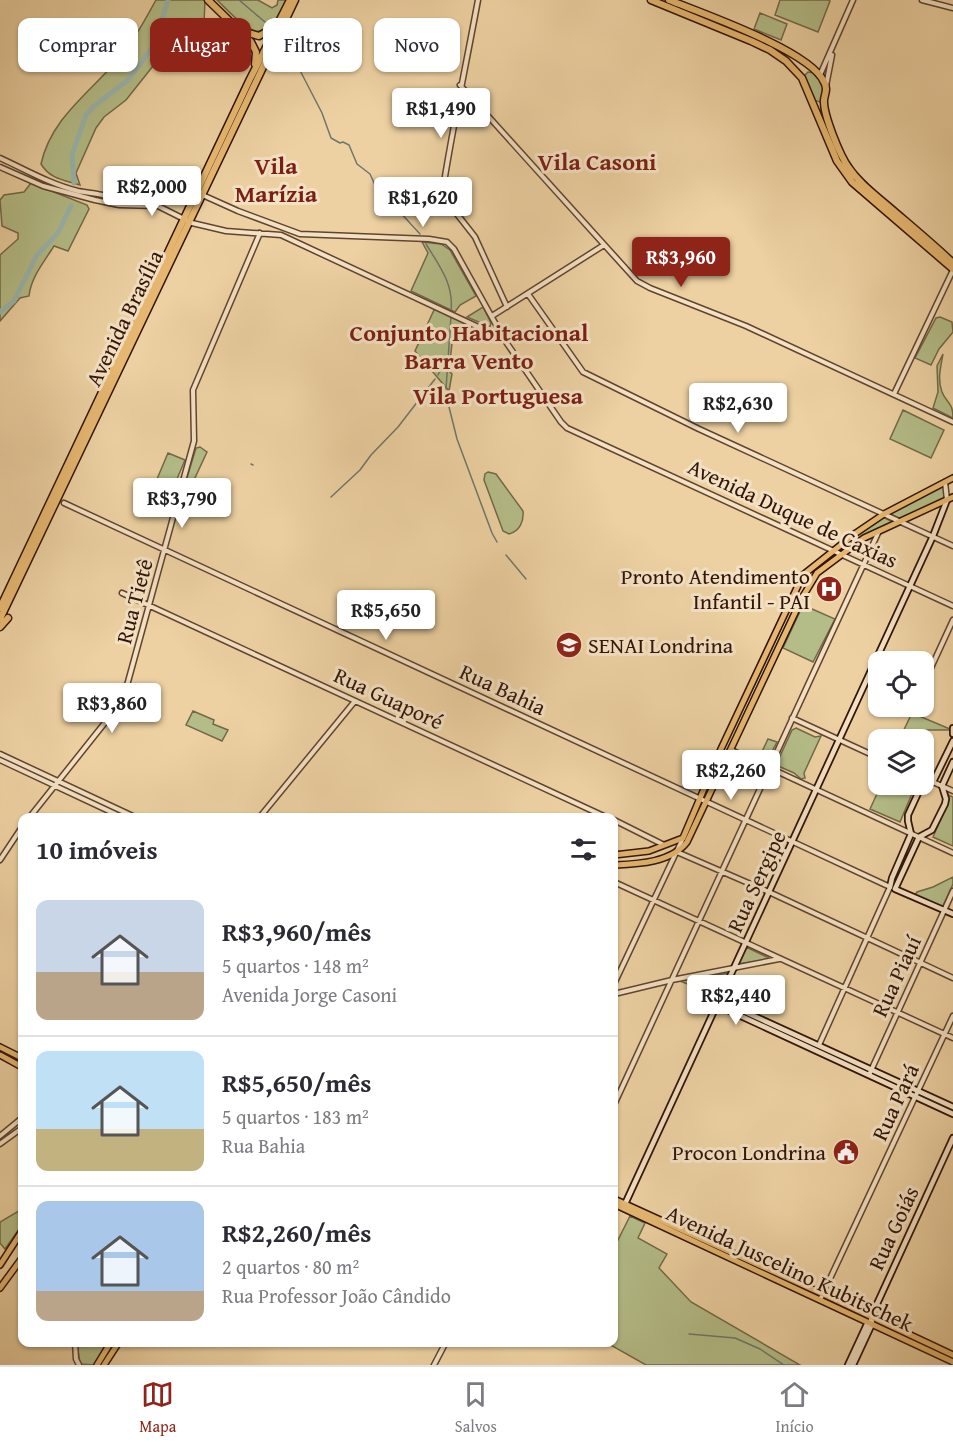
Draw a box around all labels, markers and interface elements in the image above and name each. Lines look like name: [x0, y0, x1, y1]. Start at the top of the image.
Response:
chip: Comprar: [18, 18, 138, 72]
chip: Alugar: [150, 18, 251, 72]
chip: Filtros: [263, 18, 362, 72]
chip: Novo: [374, 18, 460, 72]
pin: R$1,490: [386, 88, 496, 139]
text: R$1,490: [406, 93, 476, 122]
district label: Vila Casoni: [537, 144, 657, 179]
district label: Vila Marízia: [235, 148, 318, 211]
pin: R$2,000: [97, 166, 207, 217]
text: R$2,000: [117, 171, 187, 200]
pin: R$1,620: [368, 177, 478, 228]
text: R$1,620: [388, 182, 458, 211]
pin: R$3,960: [626, 237, 736, 288]
text: R$3,960: [646, 242, 716, 271]
street label: Avenida Brasília: [77, 244, 171, 391]
district label: Conjunto Habitacional Barra Vento: [350, 315, 589, 378]
district label: Vila Portuguesa: [413, 378, 584, 413]
pin: R$2,630: [683, 383, 793, 434]
text: R$2,630: [703, 388, 773, 417]
street label: Avenida Duque de Caxias: [683, 450, 903, 576]
pin: R$3,790: [127, 478, 237, 529]
text: R$3,790: [147, 483, 217, 512]
street label: Rua Tietê: [107, 555, 161, 647]
place label: Pronto Atendimento Infantil - PAI: [621, 560, 810, 617]
hospital icon: Pronto Atendimento Infantil - PAI: [814, 574, 844, 604]
pin: R$5,650: [331, 590, 441, 641]
text: R$5,650: [351, 595, 421, 624]
place label: SENAI Londrina: [588, 629, 734, 661]
school or university icon: SENAI Londrina: [554, 630, 584, 660]
map controls: [868, 651, 934, 795]
button: locate: [868, 651, 934, 717]
street label: Rua Bahia: [455, 655, 552, 723]
street label: Rua Guaporé: [329, 659, 449, 737]
pin: R$3,860: [57, 683, 167, 734]
text: R$3,860: [77, 688, 147, 717]
button: layers: [868, 729, 934, 795]
pin: R$2,260: [676, 750, 786, 801]
text: R$2,260: [696, 755, 766, 784]
street label: Rua Sergipe: [718, 825, 794, 937]
text: 10 imóveis: [36, 830, 158, 869]
icon: filters: [567, 833, 600, 866]
text: R$3,960/mês: [222, 912, 371, 951]
icon: home: [84, 924, 156, 996]
street label: Rua Piauí: [863, 929, 929, 1022]
text: 5 quartos · 148 m²: [222, 951, 369, 980]
pin: R$2,440: [681, 975, 791, 1026]
text: Avenida Jorge Casoni: [222, 980, 397, 1009]
text: R$2,440: [701, 980, 771, 1009]
street label: Rua Pará: [863, 1058, 927, 1146]
text: R$5,650/mês: [222, 1063, 371, 1102]
icon: home: [84, 1075, 156, 1147]
text: 5 quartos · 183 m²: [222, 1102, 369, 1131]
text: Rua Bahia: [222, 1131, 305, 1160]
place label: Procon Londrina: [672, 1136, 827, 1168]
public building icon: Procon Londrina: [831, 1137, 861, 1167]
street label: Rua Goiás: [860, 1181, 926, 1275]
street label: Avenida Juscelino Kubitschek: [661, 1197, 920, 1340]
text: R$2,260/mês: [222, 1213, 371, 1252]
icon: home: [84, 1225, 156, 1297]
text: 2 quartos · 80 m²: [222, 1252, 359, 1281]
text: Rua Professor João Cândido: [222, 1281, 451, 1310]
tab: Mapa: [139, 1378, 176, 1438]
tab: Salvos: [455, 1378, 497, 1438]
tab: Início: [776, 1378, 814, 1438]

